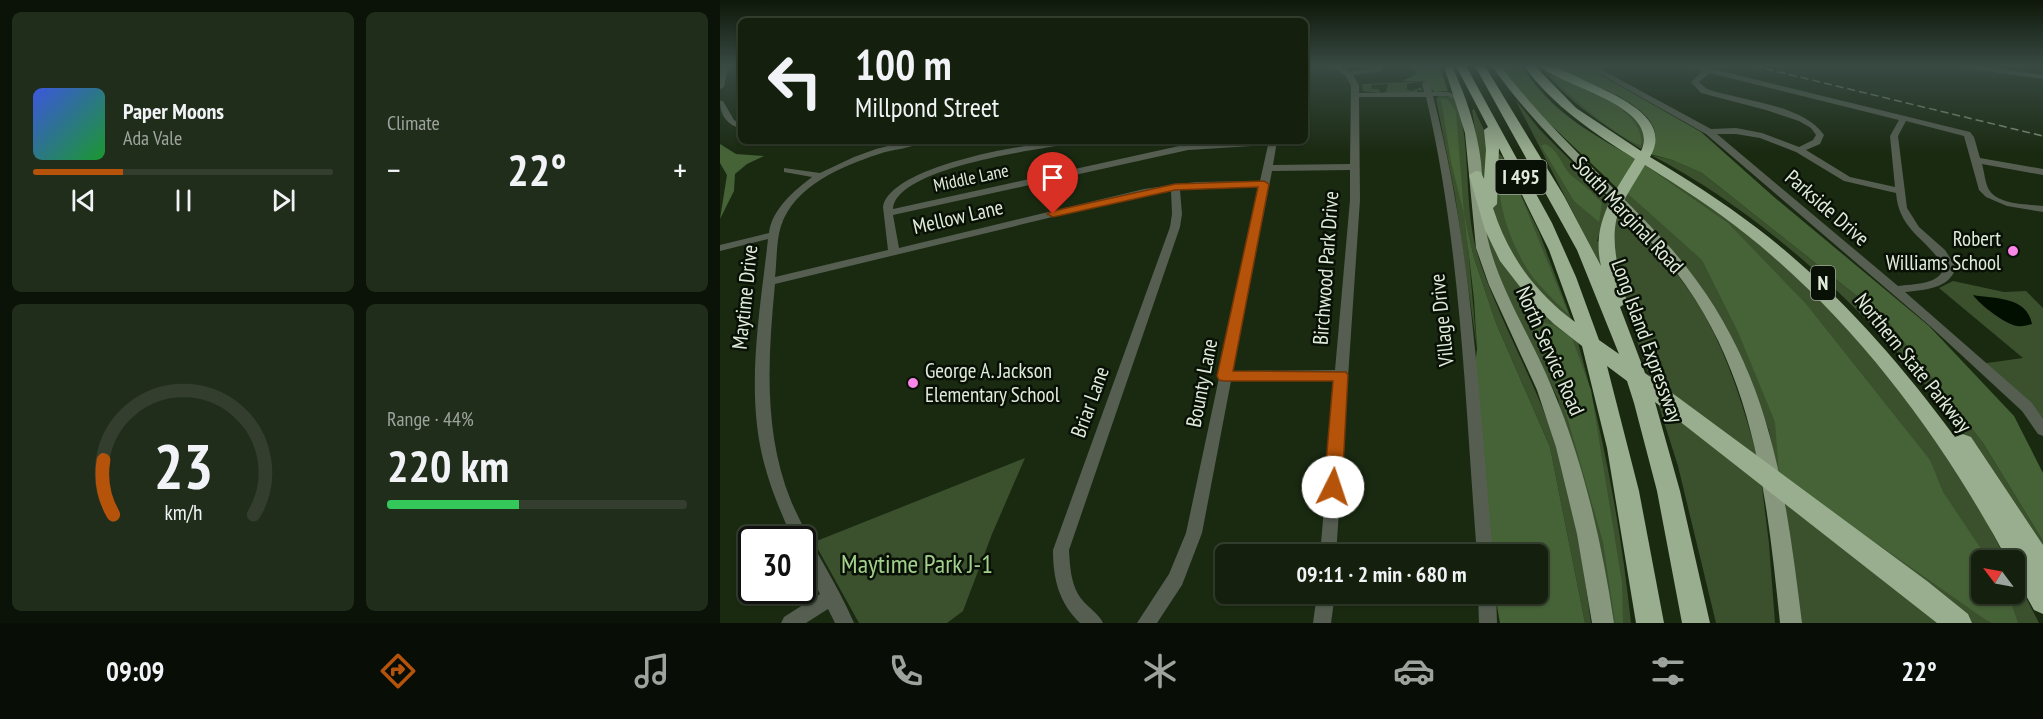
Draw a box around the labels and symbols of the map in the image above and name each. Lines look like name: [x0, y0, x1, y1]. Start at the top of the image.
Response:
street label: South Marginal Road: [1567, 150, 1690, 279]
pin: [1027, 152, 1078, 214]
street label: Middle Lane: [931, 158, 1011, 197]
road number: I 495: [1496, 160, 1546, 194]
street label: Parkside Drive: [1780, 164, 1875, 252]
street label: Birchwood Park Drive: [1307, 190, 1344, 346]
street label: Mellow Lane: [910, 193, 1006, 240]
place label: Robert Williams School: [1886, 225, 2001, 276]
street label: Maytime Drive: [726, 243, 763, 351]
marker: Robert Williams School: [2006, 244, 2020, 258]
street label: Long Island Expressway: [1605, 256, 1690, 426]
road number: N: [1811, 266, 1835, 300]
street label: Village Drive: [1423, 272, 1460, 369]
street label: North Service Road: [1510, 282, 1591, 419]
street label: Northern State Parkway: [1849, 288, 1978, 438]
street label: Bounty Lane: [1180, 336, 1223, 429]
place label: George A. Jackson Elementary School: [925, 357, 1060, 408]
street label: Briar Lane: [1064, 363, 1115, 441]
marker: George A. Jackson Elementary School: [906, 376, 920, 390]
position arrow: [1301, 455, 1365, 519]
speed limit sign: 30: [738, 526, 816, 604]
park label: Maytime Park J-1: [841, 547, 993, 580]
north arrow: [1971, 550, 2025, 604]

